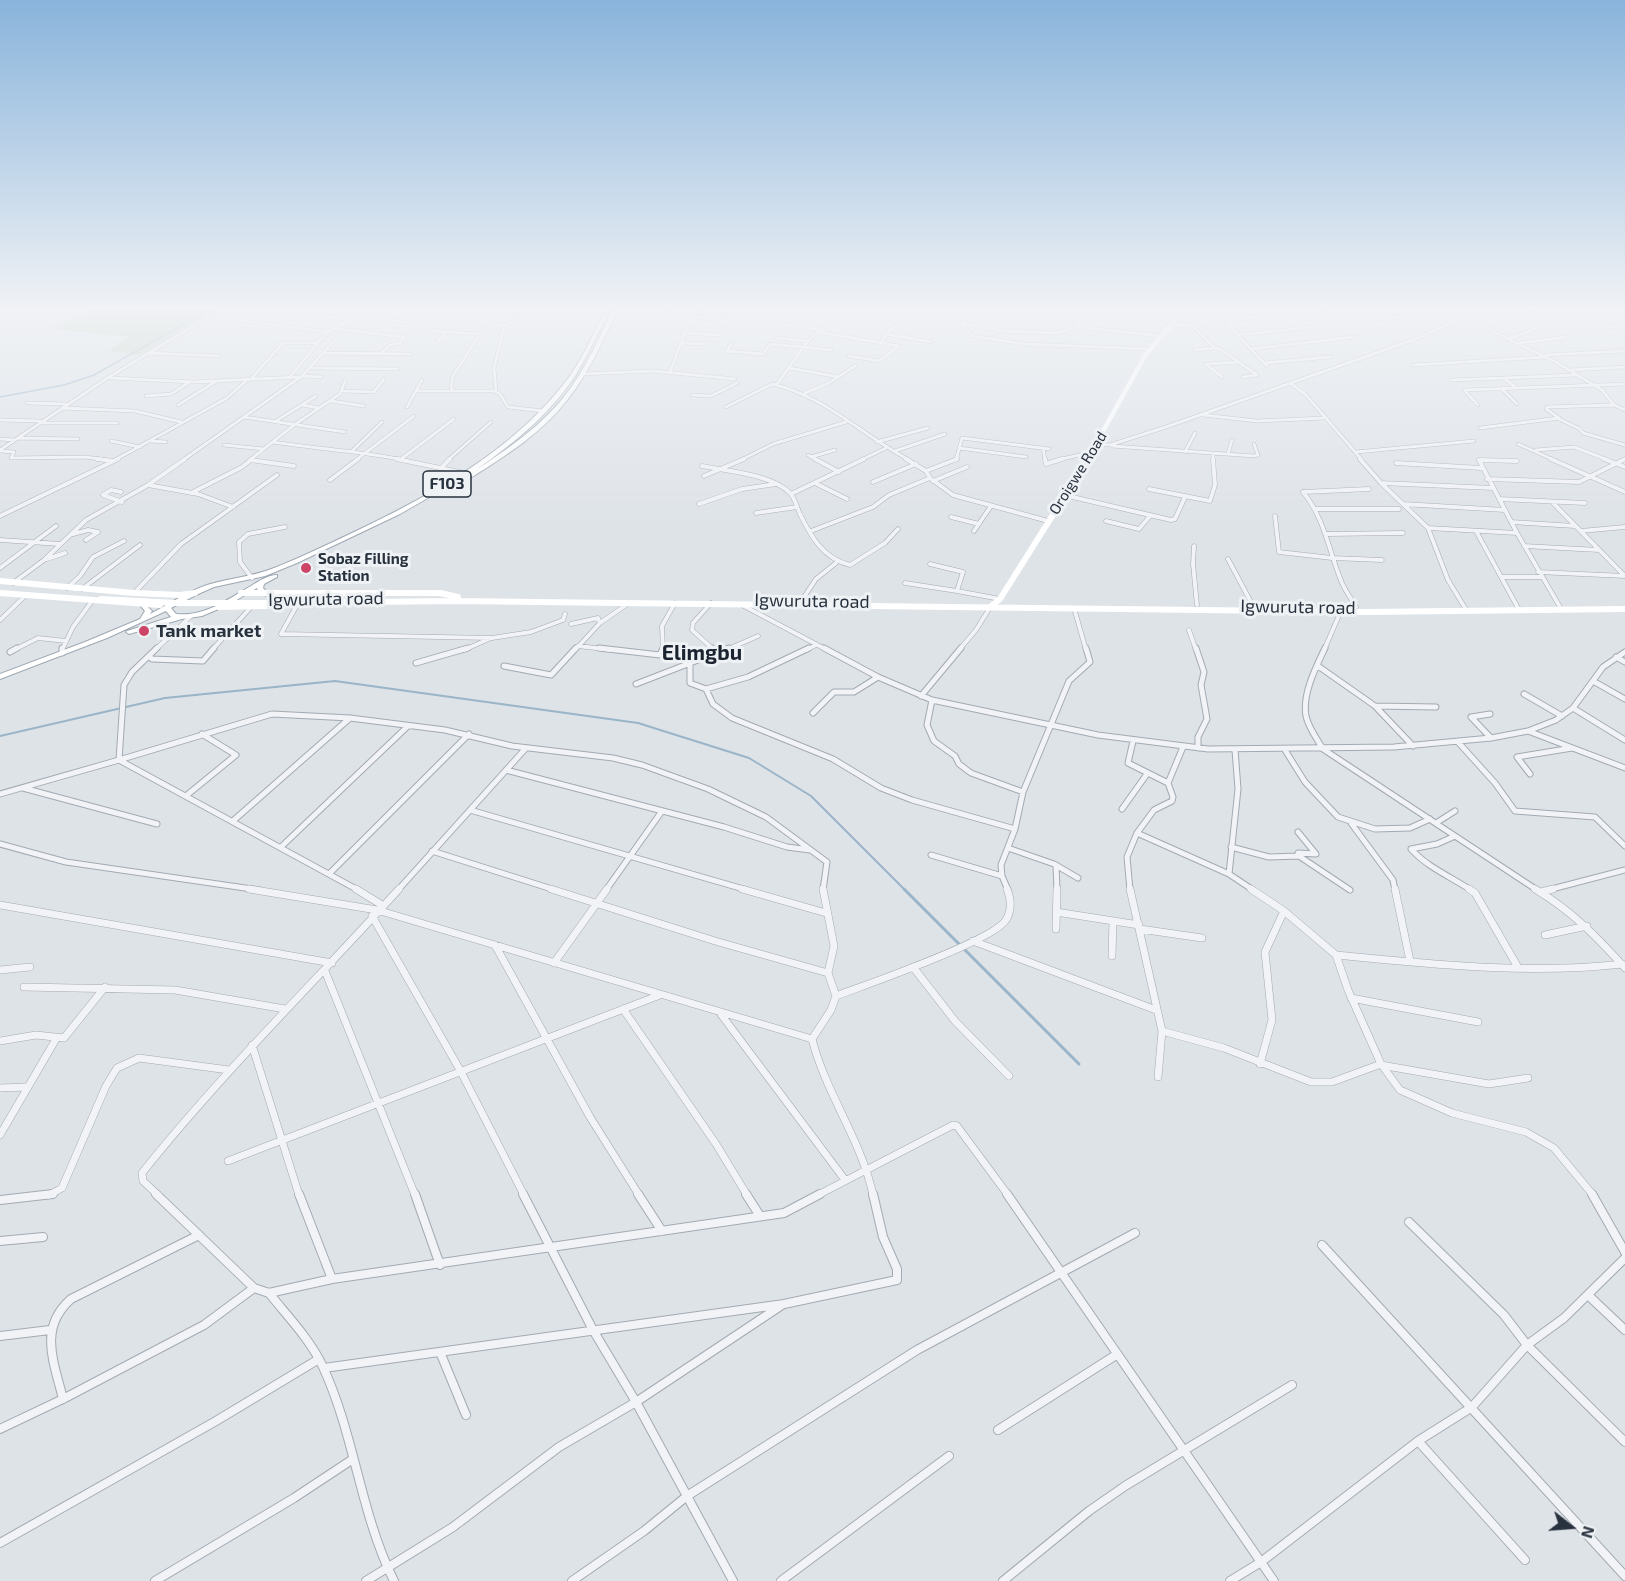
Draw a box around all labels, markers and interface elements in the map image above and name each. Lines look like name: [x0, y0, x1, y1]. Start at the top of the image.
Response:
street label: Oroigwe Road: [1045, 428, 1111, 518]
road number: F103: [423, 471, 471, 497]
place label: Sobaz Filling Station: [318, 550, 408, 585]
marker: Sobaz Filling Station: [299, 561, 313, 575]
street label: Igwuruta road: [268, 587, 384, 611]
street label: Igwuruta road: [754, 589, 870, 613]
street label: Igwuruta road: [1240, 595, 1356, 619]
place label: Tank market: [156, 620, 261, 642]
marker: Tank market: [137, 624, 151, 638]
district label: Elimgbu: [662, 640, 742, 666]
north arrow: [1541, 1497, 1601, 1557]
text: N: [1578, 1524, 1599, 1541]

